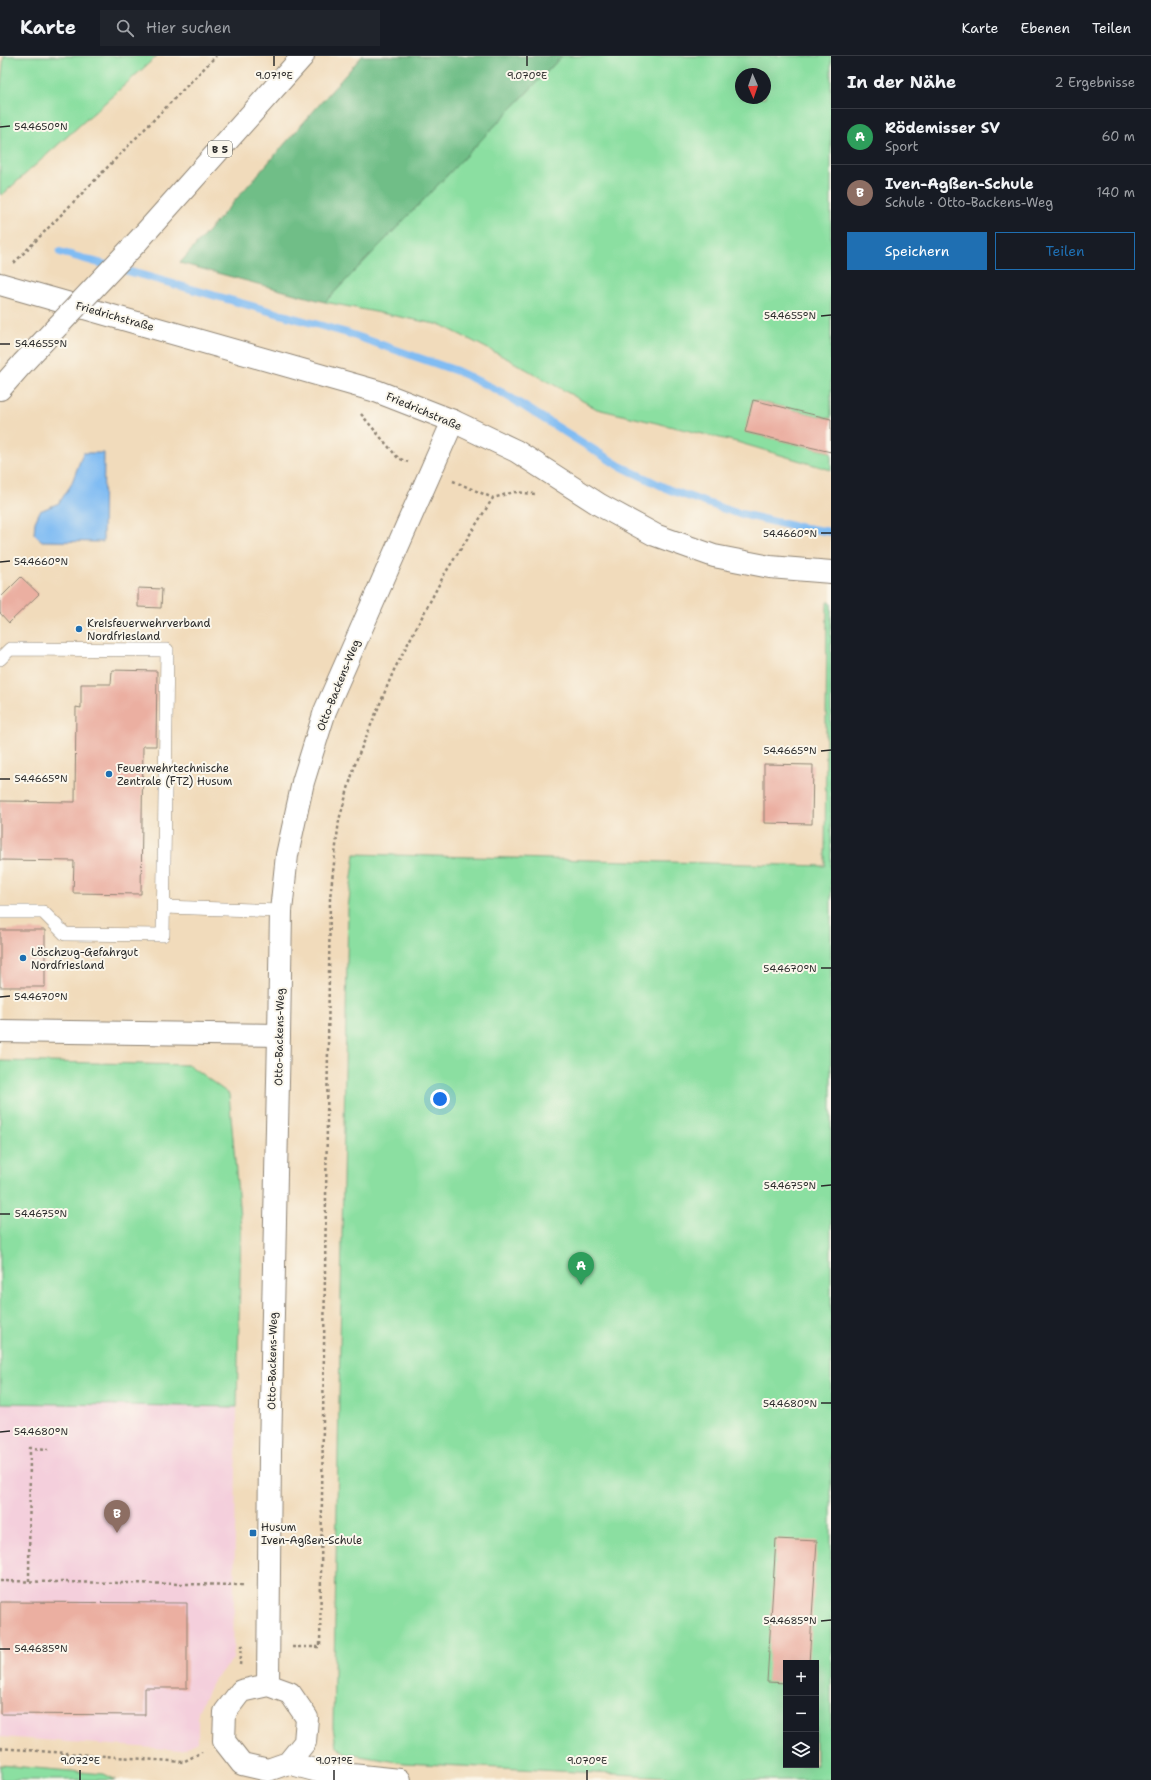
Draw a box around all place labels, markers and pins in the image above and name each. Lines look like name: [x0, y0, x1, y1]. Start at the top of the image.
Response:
place label: Kreisfeuerwehrverband Nordfriesland: [87, 616, 210, 644]
marker: Kreisfeuerwehrverband Nordfriesland: [74, 624, 84, 634]
place label: Feuerwehrtechnische Zentrale (FTZ) Husum: [117, 761, 233, 789]
marker: Feuerwehrtechnische Zentrale (FTZ) Husum: [104, 769, 114, 779]
place label: Löschzug-Gefahrgut Nordfriesland: [31, 945, 138, 973]
marker: Löschzug-Gefahrgut Nordfriesland: [18, 953, 28, 963]
pin: A: [568, 1252, 594, 1285]
pin: B: [104, 1500, 130, 1533]
place label: Husum Iven-Agßen-Schule: [261, 1520, 362, 1548]
marker: Husum Iven-Agßen-Schule: [248, 1528, 258, 1538]

